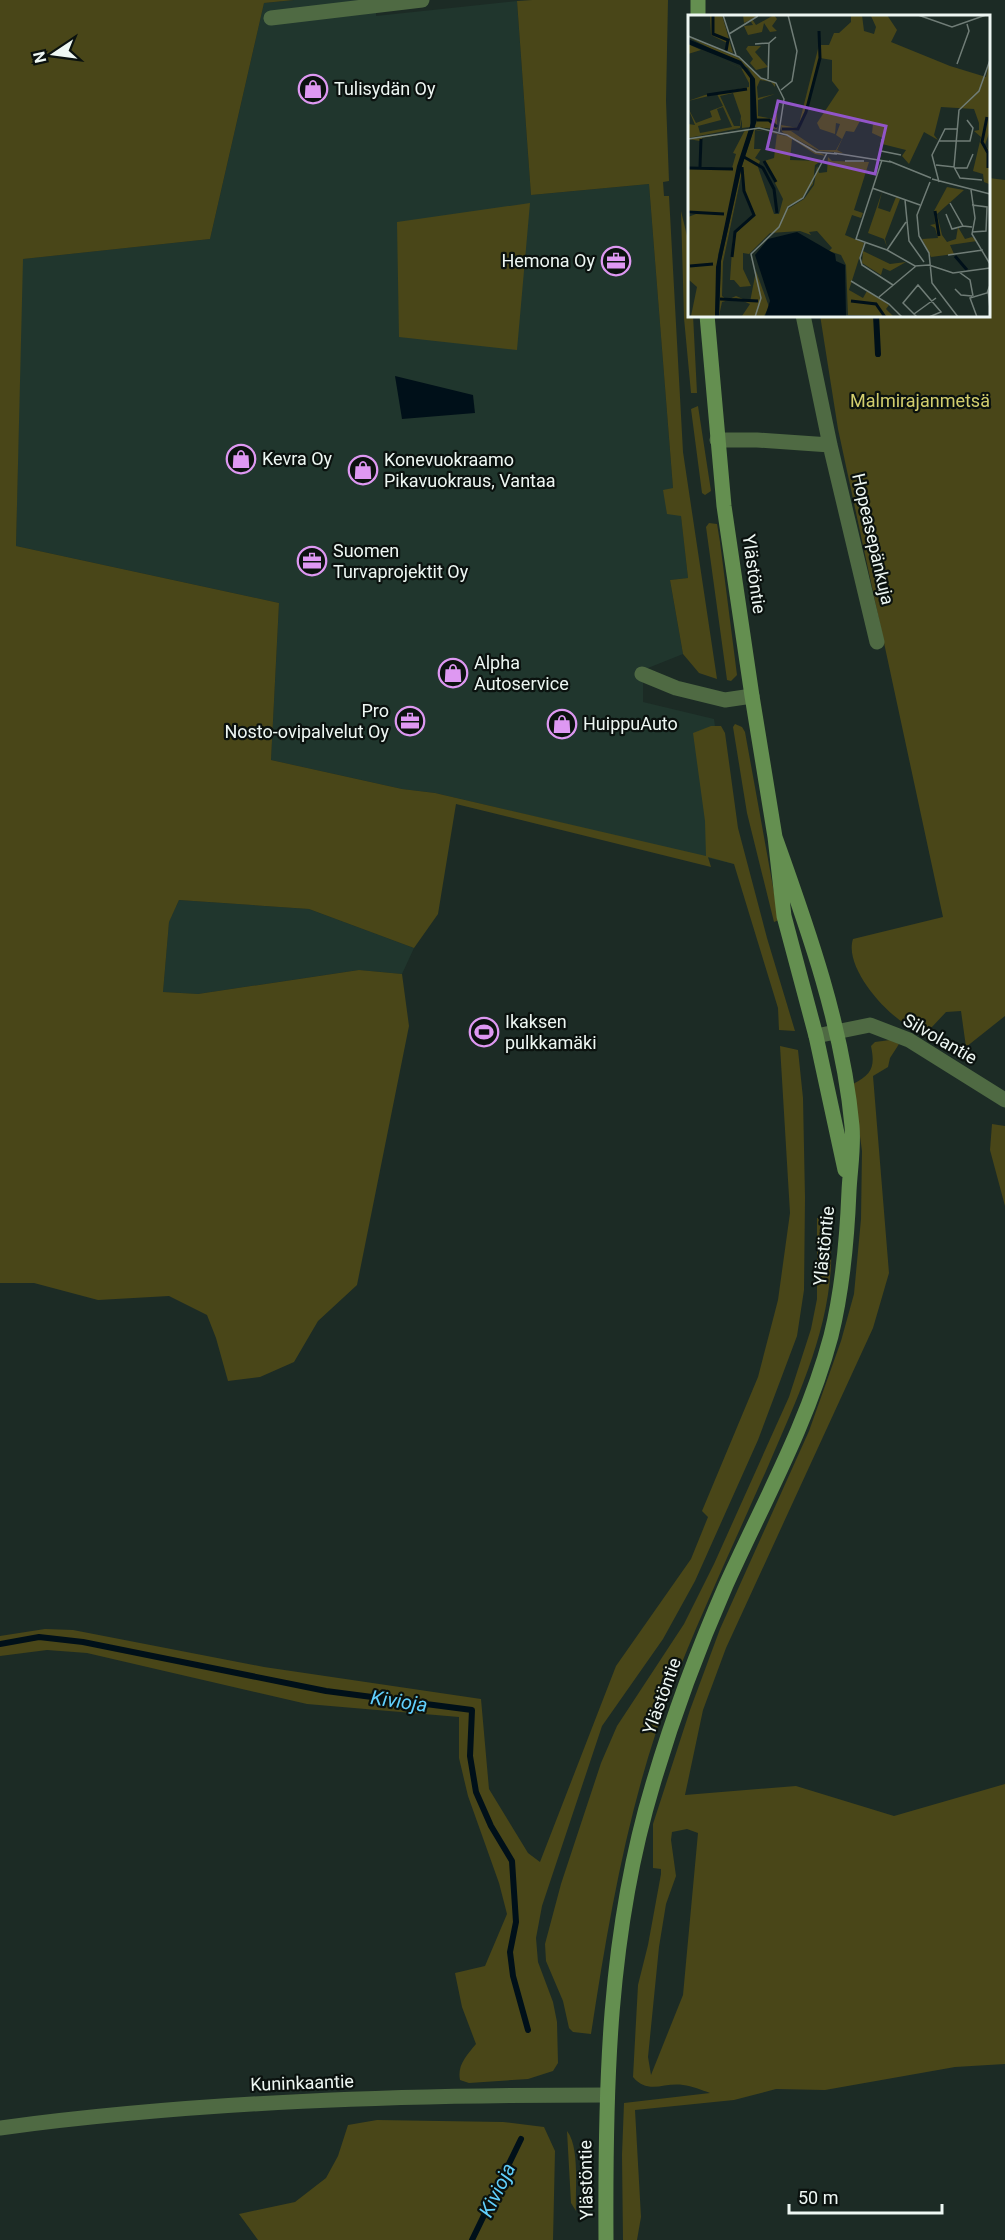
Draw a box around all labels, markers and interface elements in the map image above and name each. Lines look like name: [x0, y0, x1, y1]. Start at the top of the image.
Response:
inset map: [688, 15, 990, 316]
north arrow: [24, 24, 84, 84]
text: N: [29, 50, 50, 65]
shop icon: Tulisydän Oy: [297, 73, 329, 105]
place label: Tulisydän Oy: [334, 78, 436, 99]
office icon: Hemona Oy: [600, 245, 632, 277]
place label: Hemona Oy: [501, 250, 595, 271]
park label: Malmirajanmetsä: [850, 390, 990, 411]
shop icon: Kevra Oy: [225, 443, 257, 475]
place label: Kevra Oy: [262, 448, 333, 469]
place label: Konevuokraamo Pikavuokraus, Vantaa: [384, 449, 556, 491]
shop icon: Konevuokraamo Pikavuokraus, Vantaa: [347, 454, 379, 486]
street label: Hopeasepänkuja: [848, 471, 899, 607]
street label: Ylästöntie: [739, 533, 770, 615]
place label: Suomen Turvaprojektit Oy: [333, 540, 469, 582]
office icon: Suomen Turvaprojektit Oy: [296, 545, 328, 577]
place label: Alpha Autoservice: [474, 652, 569, 694]
shop icon: Alpha Autoservice: [437, 657, 469, 689]
place label: Pro Nosto-ovipalvelut Oy: [224, 700, 389, 742]
office icon: Pro Nosto-ovipalvelut Oy: [394, 705, 426, 737]
shop icon: HuippuAuto: [546, 708, 578, 740]
place label: HuippuAuto: [583, 713, 678, 734]
street label: Silvolantie: [899, 1009, 981, 1068]
place label: Ikaksen pulkkamäki: [505, 1011, 597, 1053]
sports icon: Ikaksen pulkkamäki: [468, 1016, 500, 1048]
street label: Ylästöntie: [809, 1205, 838, 1287]
street label: Ylästöntie: [638, 1655, 685, 1737]
water label: Kivioja: [369, 1685, 429, 1717]
street label: Kuninkaantie: [250, 2070, 354, 2095]
street label: Ylästöntie: [574, 2140, 597, 2220]
water label: Kivioja: [474, 2159, 520, 2221]
scale bar: [789, 2177, 942, 2215]
text: 50 m: [798, 2187, 838, 2208]

